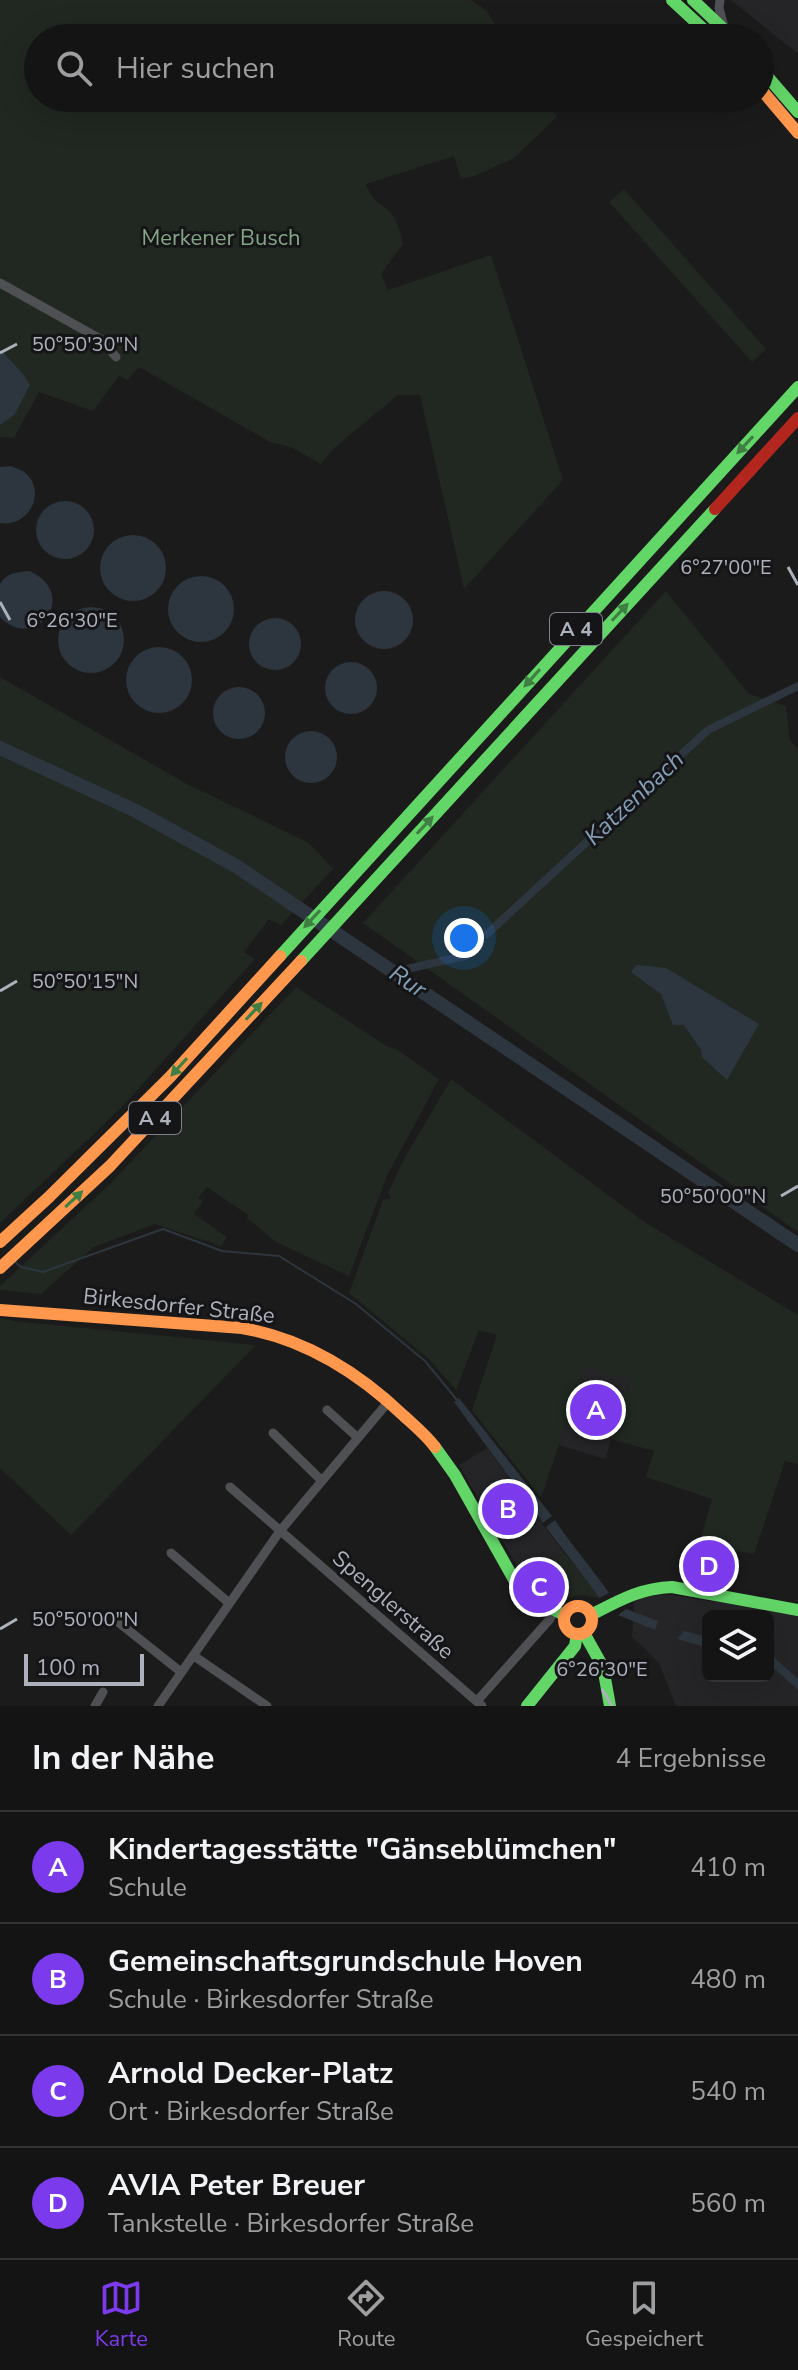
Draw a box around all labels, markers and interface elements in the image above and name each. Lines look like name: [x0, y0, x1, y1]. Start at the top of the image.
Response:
search box: [24, 24, 774, 112]
icon: search: [52, 46, 96, 90]
text: Hier suchen: [116, 48, 275, 89]
park label: Merkener Busch: [141, 223, 301, 253]
text: 50°50'30"N: [32, 331, 138, 358]
one-way arrow: [737, 435, 755, 454]
text: 6°27'00"E: [680, 554, 772, 581]
one-way arrow: [610, 603, 628, 622]
text: 6°26'30"E: [26, 607, 118, 634]
road number: A 4: [550, 613, 602, 645]
one-way arrow: [523, 668, 541, 687]
water label: Katzenbach: [577, 744, 691, 852]
one-way arrow: [416, 815, 433, 835]
one-way arrow: [303, 910, 321, 929]
your location: [444, 918, 484, 958]
water label: Rur: [383, 957, 434, 1006]
text: 50°50'15"N: [32, 968, 138, 995]
one-way arrow: [244, 1002, 262, 1021]
one-way arrow: [170, 1057, 188, 1076]
road number: A 4: [129, 1102, 181, 1134]
text: 50°50'00"N: [660, 1183, 766, 1210]
one-way arrow: [64, 1191, 83, 1209]
street label: Birkesdorfer Straße: [82, 1281, 276, 1331]
pin: A: [570, 1380, 622, 1440]
pin: B: [482, 1479, 534, 1539]
pin: D: [683, 1536, 735, 1596]
street label: Spenglerstraße: [326, 1544, 460, 1666]
pin: C: [513, 1557, 565, 1617]
text: 50°50'00"N: [32, 1606, 138, 1633]
map controls: [702, 1610, 774, 1682]
button: layers: [702, 1610, 774, 1682]
scale bar: [24, 1650, 144, 1686]
text: 100 m: [36, 1653, 100, 1683]
text: 6°26'30"E: [556, 1656, 648, 1683]
text: In der Nähe: [32, 1735, 214, 1781]
text: 4 Ergebnisse: [616, 1741, 766, 1776]
text: Kindertagesstätte "Gänseblümchen": [108, 1829, 616, 1870]
text: A: [48, 1850, 68, 1885]
text: 410 m: [690, 1850, 766, 1885]
text: Schule: [108, 1870, 187, 1905]
text: Gemeinschaftsgrundschule Hoven: [108, 1941, 583, 1982]
text: B: [49, 1962, 67, 1997]
text: 480 m: [690, 1962, 766, 1997]
text: Schule · Birkesdorfer Straße: [108, 1982, 434, 2017]
text: Arnold Decker-Platz: [108, 2053, 393, 2094]
text: C: [49, 2074, 67, 2109]
text: 540 m: [690, 2074, 766, 2109]
text: Ort · Birkesdorfer Straße: [108, 2094, 394, 2129]
text: AVIA Peter Breuer: [108, 2165, 365, 2206]
text: D: [48, 2186, 68, 2221]
text: 560 m: [690, 2186, 766, 2221]
text: Tankstelle · Birkesdorfer Straße: [108, 2206, 474, 2241]
tab: Karte: [95, 2276, 148, 2354]
tab: Route: [337, 2276, 396, 2354]
tab: Gespeichert: [585, 2276, 703, 2354]

